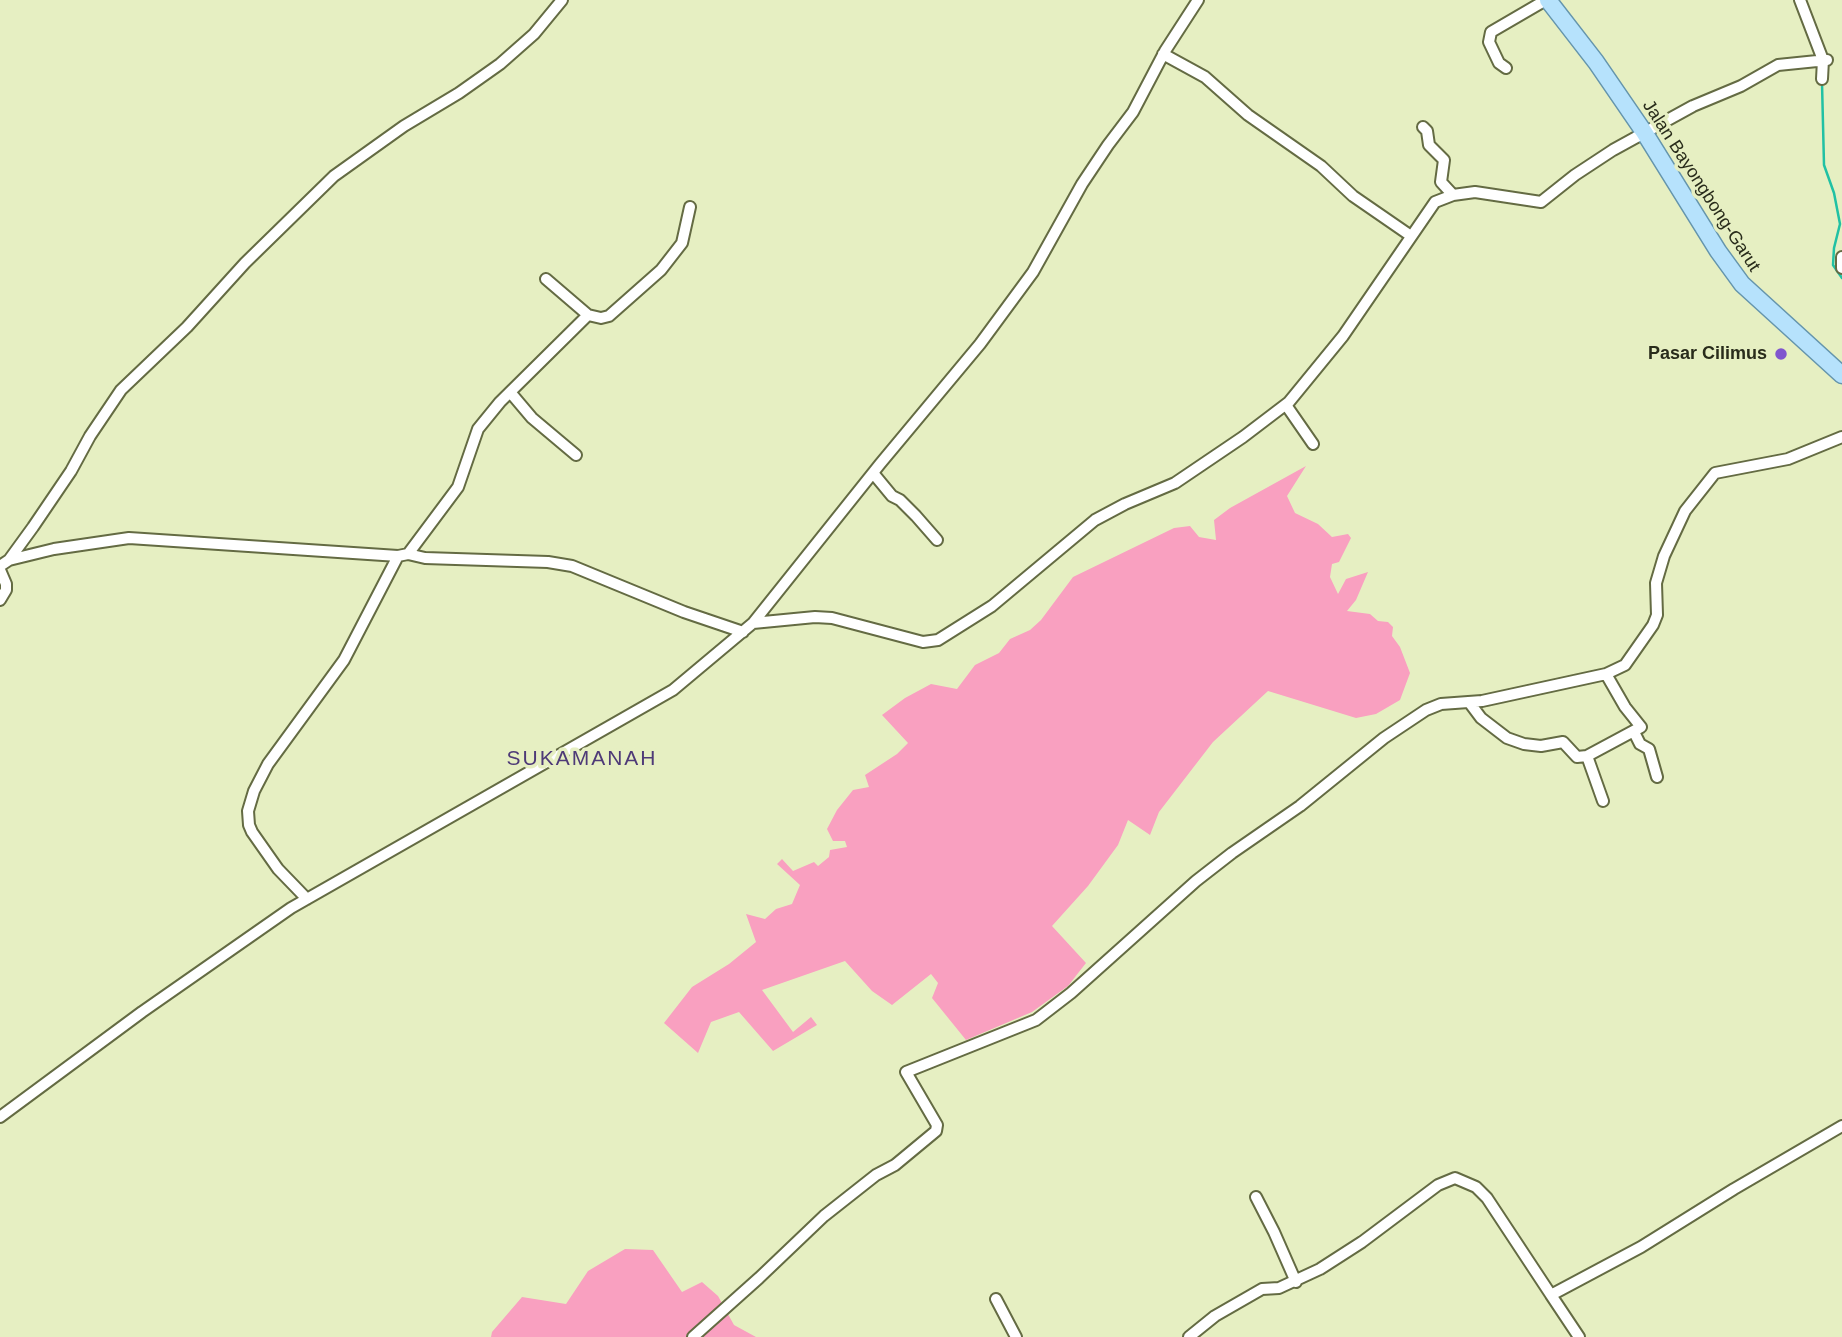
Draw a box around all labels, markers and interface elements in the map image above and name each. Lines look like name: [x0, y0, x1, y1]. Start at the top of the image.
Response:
street label: Jalan Bayongbong-Garut: [1637, 96, 1765, 276]
place label: Pasar Cilimus: [1648, 343, 1767, 365]
marker: Pasar Cilimus: [1773, 346, 1789, 362]
district label: SUKAMANAH: [508, 746, 656, 772]

